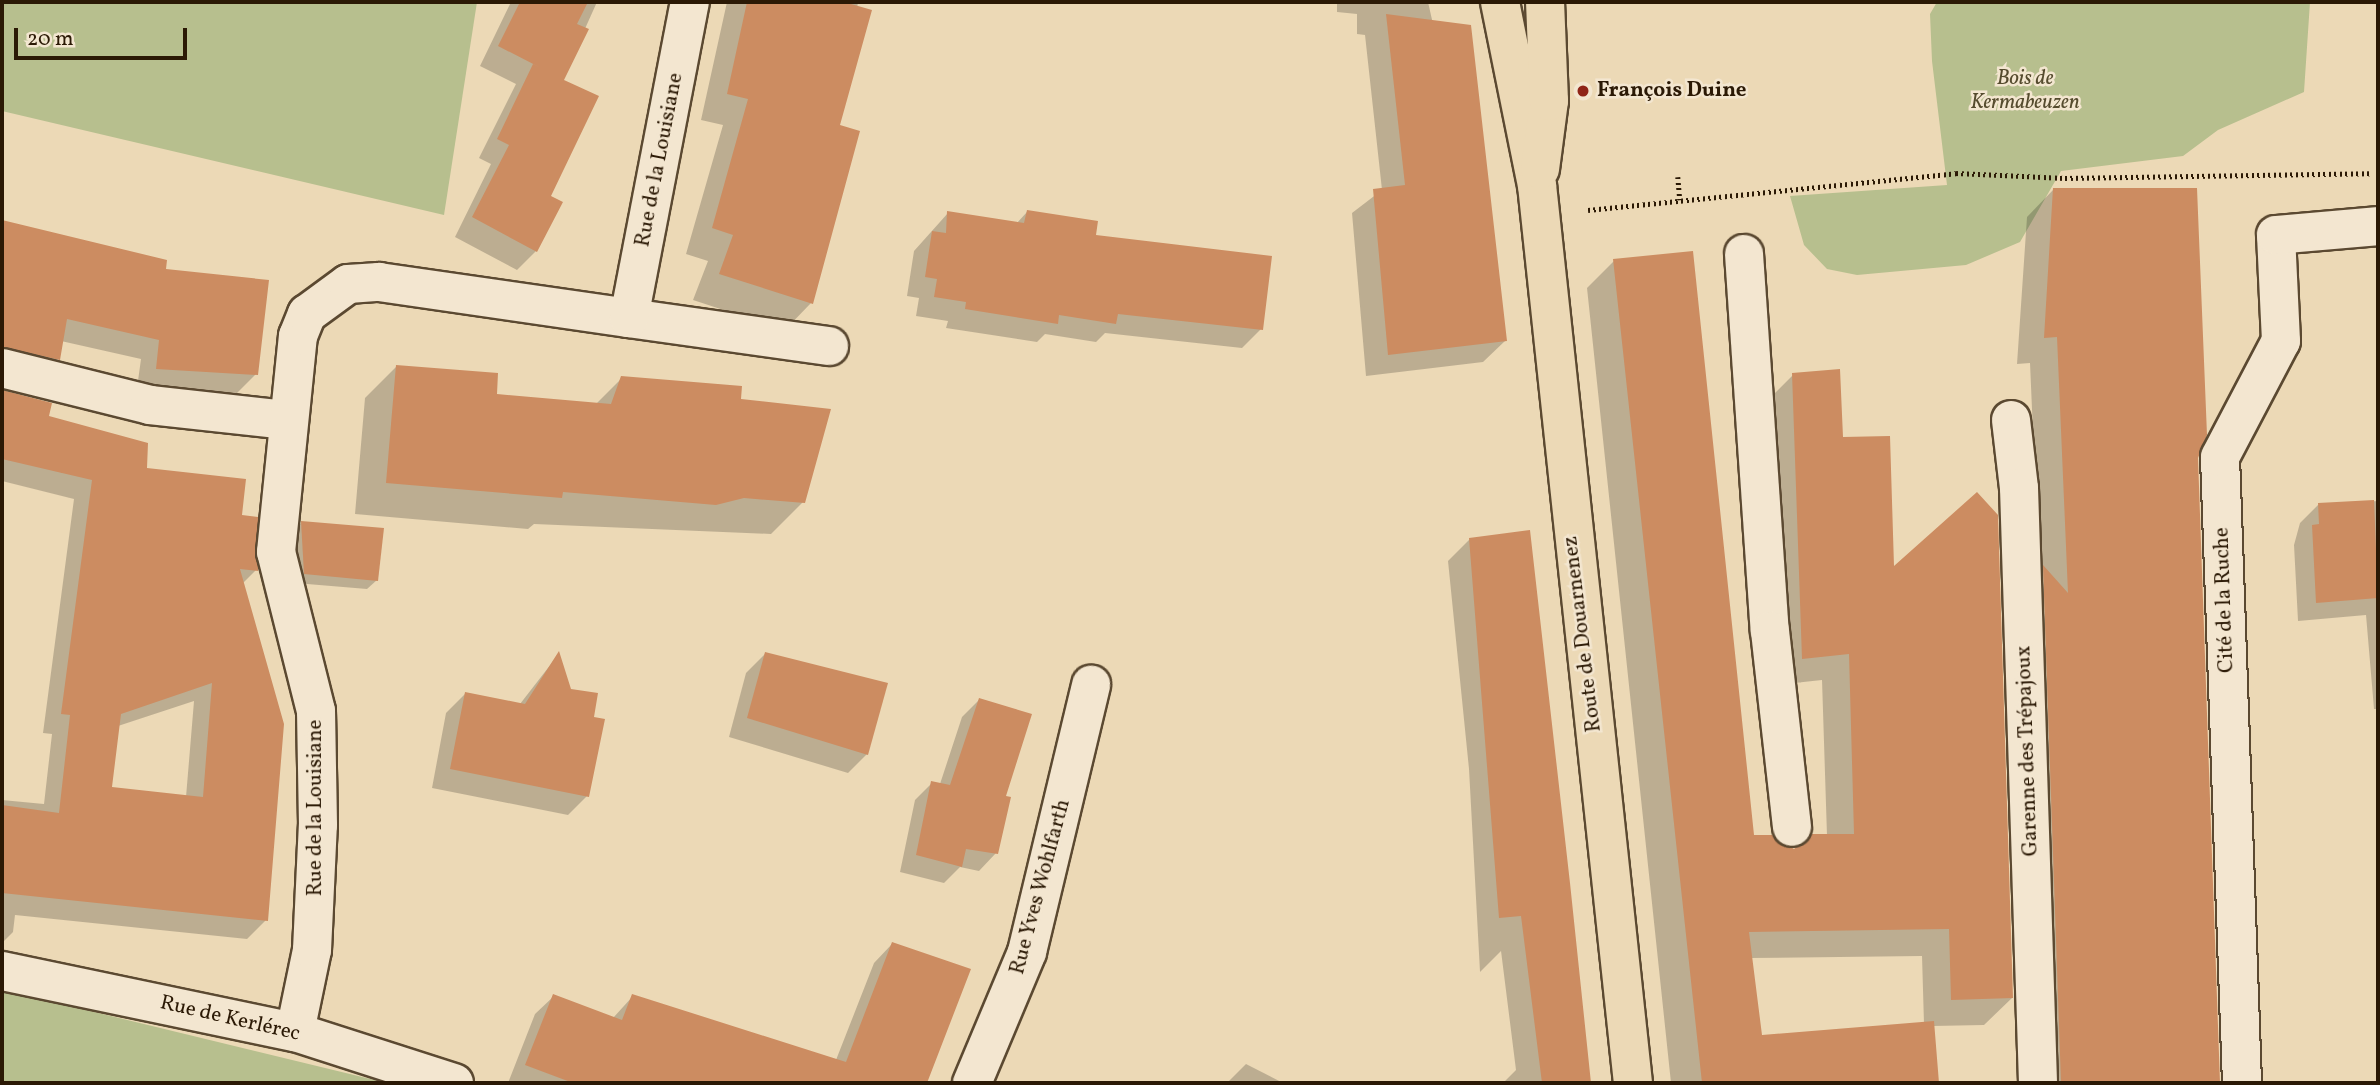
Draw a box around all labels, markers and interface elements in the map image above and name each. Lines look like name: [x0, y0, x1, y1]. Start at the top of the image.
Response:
scale bar: [18, 14, 191, 58]
text: 20 m: [27, 25, 73, 54]
park label: Bois de Kermabeuzen: [1970, 66, 2080, 116]
street label: Rue de la Louisiane: [631, 71, 689, 249]
place label: François Duine: [1597, 78, 1746, 104]
marker: François Duine: [1575, 83, 1591, 99]
street label: Cité de la Ruche: [2210, 527, 2240, 673]
street label: Route de Douarnenez: [1558, 535, 1608, 733]
street label: Garenne des Trépajoux: [2012, 645, 2044, 857]
street label: Rue de la Louisiane: [303, 720, 329, 896]
street label: Rue Yves Wohlfarth: [1005, 796, 1077, 978]
street label: Rue de Kerlérec: [158, 991, 302, 1047]

